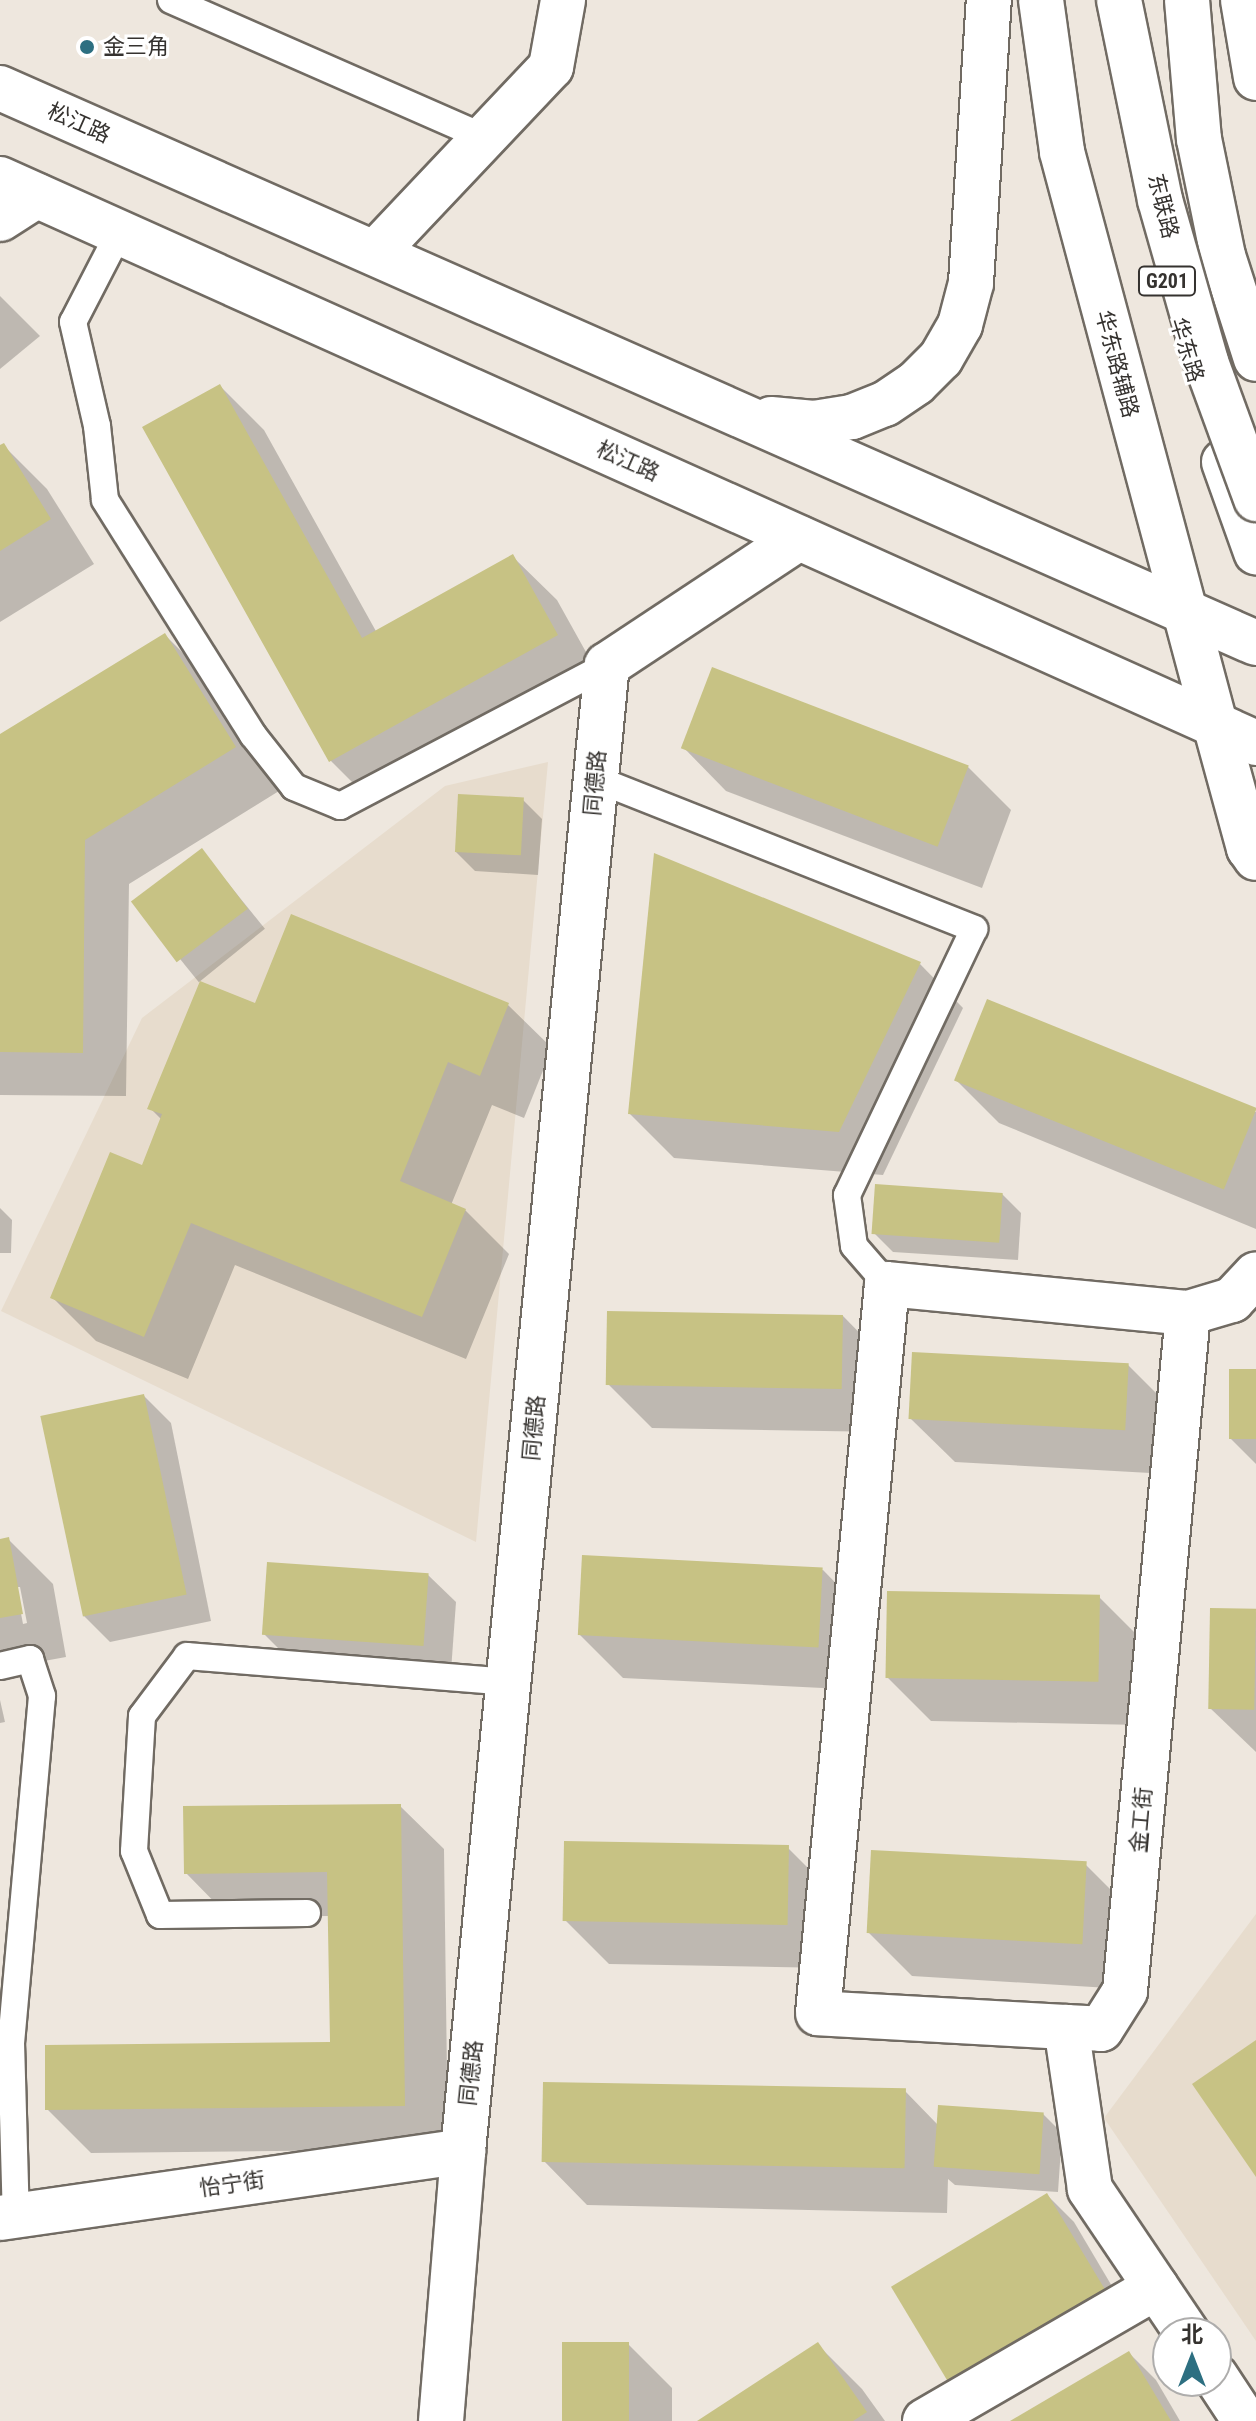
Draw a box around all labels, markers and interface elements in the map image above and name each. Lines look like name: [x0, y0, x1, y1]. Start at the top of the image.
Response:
place label: 金三角: [103, 34, 169, 60]
marker: 金三角: [78, 38, 96, 56]
street label: 松江路: [43, 98, 115, 148]
street label: 东联路: [1142, 171, 1184, 241]
road number: G201: [1137, 265, 1197, 297]
street label: 华东路辅路: [1090, 307, 1144, 421]
street label: 华东路: [1165, 315, 1209, 385]
street label: 松江路: [592, 436, 664, 486]
street label: 同德路: [579, 749, 611, 817]
street label: 同德路: [518, 1394, 550, 1462]
street label: 金工街: [1125, 1786, 1157, 1854]
street label: 同德路: [454, 2039, 488, 2107]
street label: 怡宁街: [197, 2166, 267, 2202]
north arrow: [1152, 2317, 1232, 2397]
text: 北: [1181, 2322, 1203, 2347]

